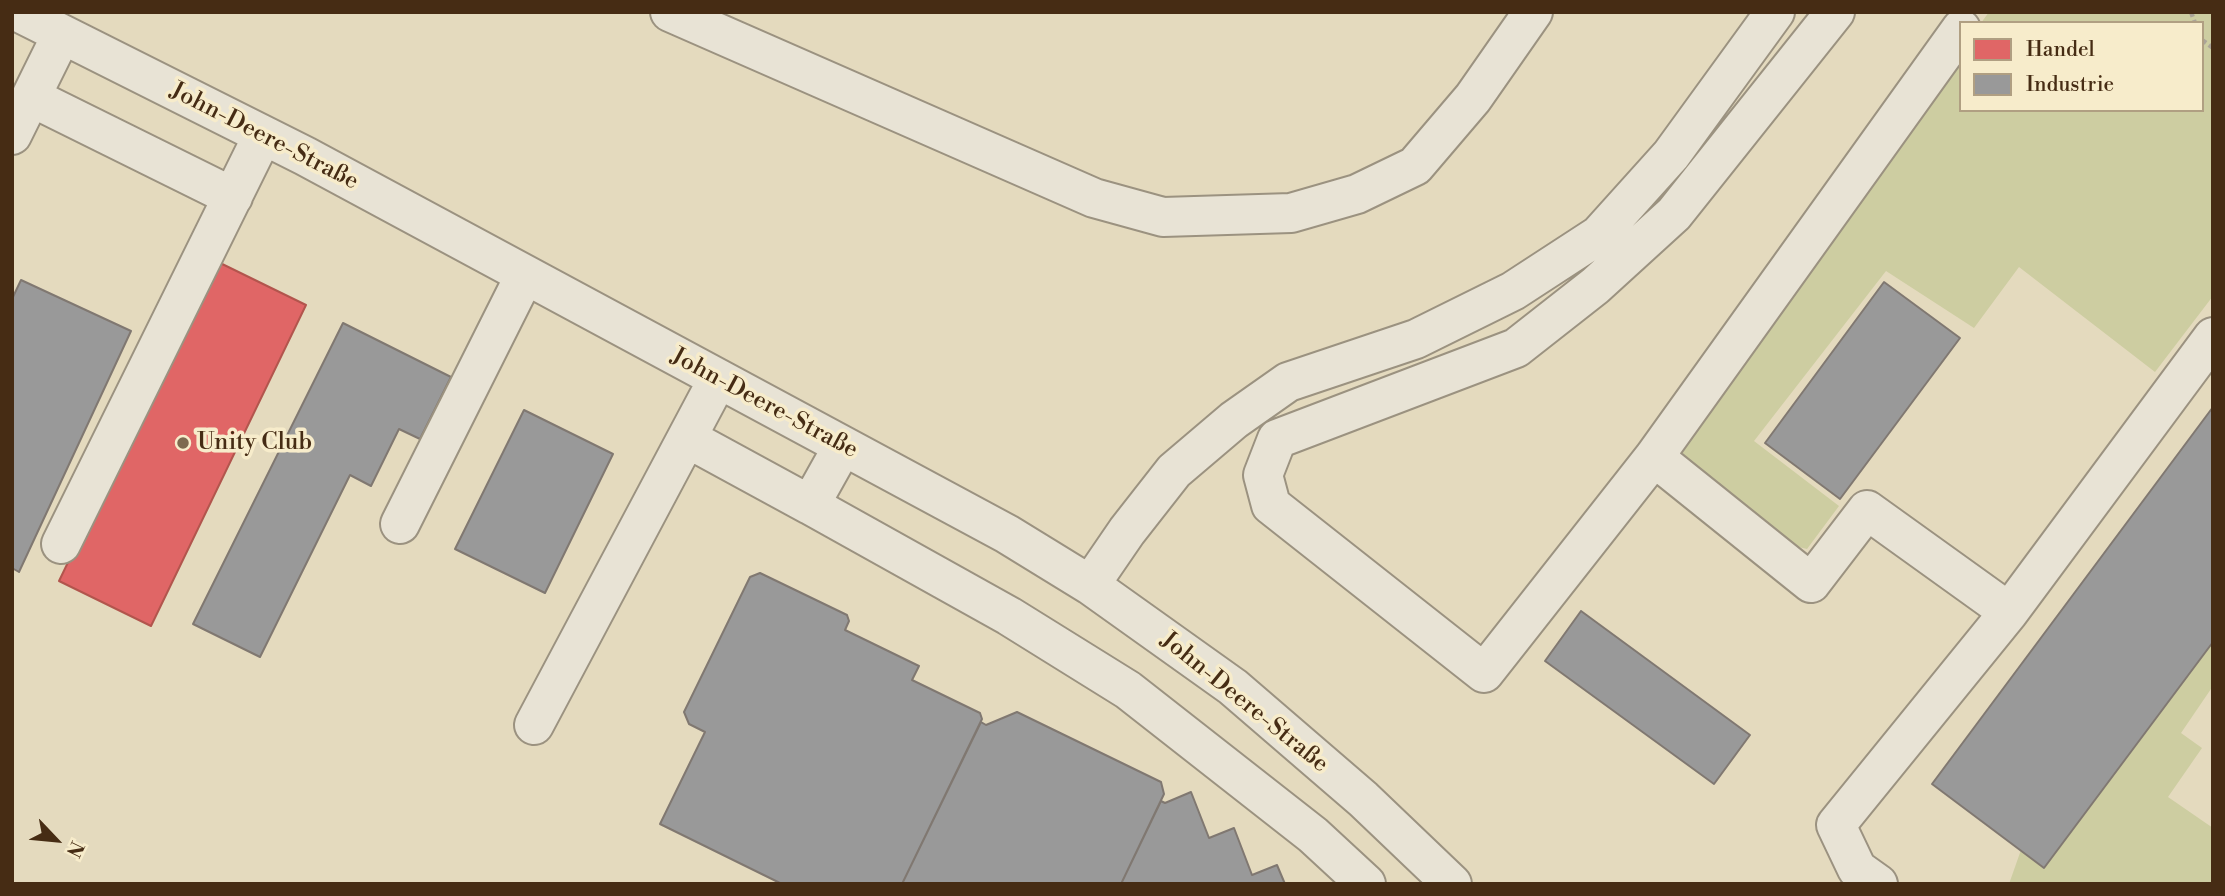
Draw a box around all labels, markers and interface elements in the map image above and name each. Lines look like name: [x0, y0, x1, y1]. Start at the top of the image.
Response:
legend: [1959, 21, 2204, 112]
text: Handel: [2026, 37, 2095, 63]
text: Industrie: [2026, 72, 2114, 98]
street label: John-Deere-Straße: [165, 77, 363, 197]
street label: John-Deere-Straße: [666, 343, 862, 465]
place label: Unity Club: [197, 429, 312, 457]
marker: Unity Club: [175, 435, 191, 451]
street label: John-Deere-Straße: [1154, 627, 1334, 779]
north arrow: [21, 805, 91, 875]
text: N: [61, 837, 89, 861]

